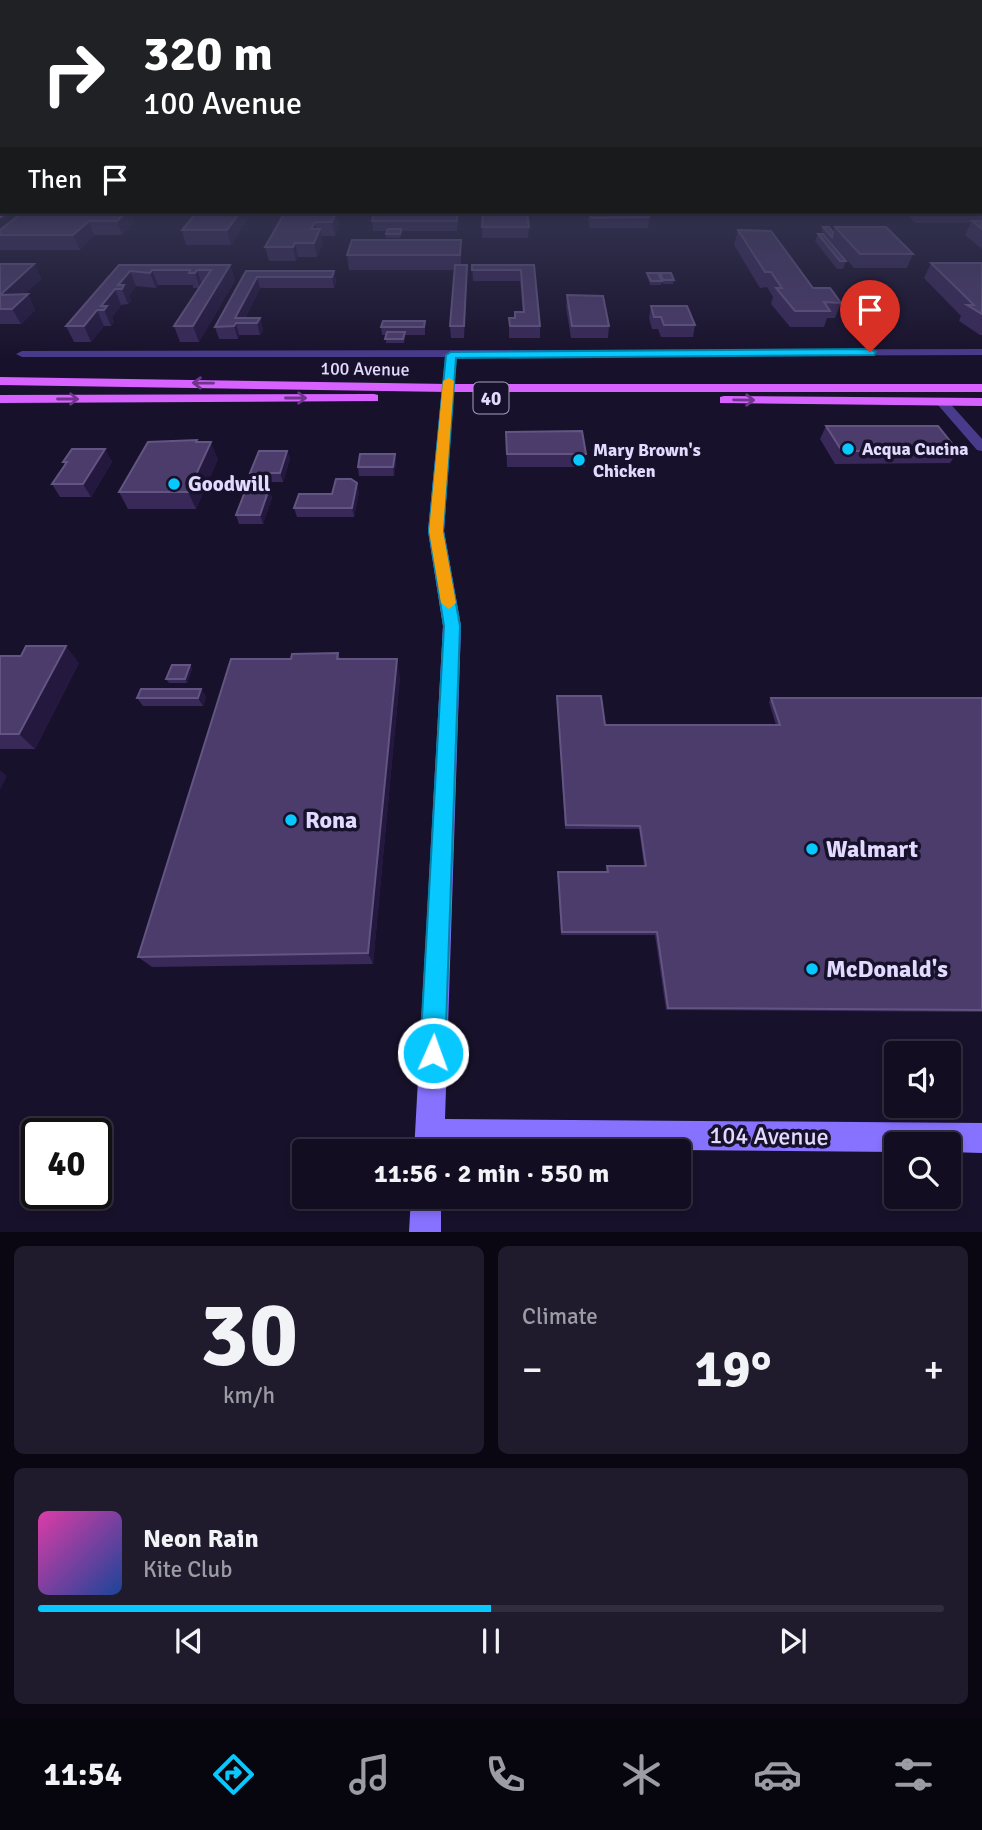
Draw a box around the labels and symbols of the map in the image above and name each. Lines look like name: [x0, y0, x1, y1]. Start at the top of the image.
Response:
pin: [840, 280, 900, 352]
street label: 100 Avenue: [320, 357, 410, 381]
one-way arrow: [192, 376, 215, 390]
road number: 40: [474, 382, 508, 414]
one-way arrow: [284, 391, 307, 405]
one-way arrow: [56, 392, 79, 406]
one-way arrow: [732, 393, 755, 407]
place label: Acqua Cucina: [862, 438, 968, 460]
place label: Mary Brown's Chicken: [593, 439, 701, 482]
marker: Acqua Cucina: [840, 441, 856, 457]
marker: Mary Brown's Chicken: [571, 452, 587, 468]
place label: Goodwill: [188, 471, 271, 497]
marker: Goodwill: [166, 476, 182, 492]
place label: Rona: [305, 805, 357, 835]
marker: Rona: [283, 812, 299, 828]
place label: Walmart: [826, 834, 918, 864]
marker: Walmart: [804, 841, 820, 857]
place label: McDonald's: [826, 954, 948, 984]
marker: McDonald's: [804, 961, 820, 977]
position arrow: [396, 1016, 470, 1090]
speed limit sign: 40: [21, 1118, 112, 1209]
street label: 104 Avenue: [709, 1120, 829, 1152]

